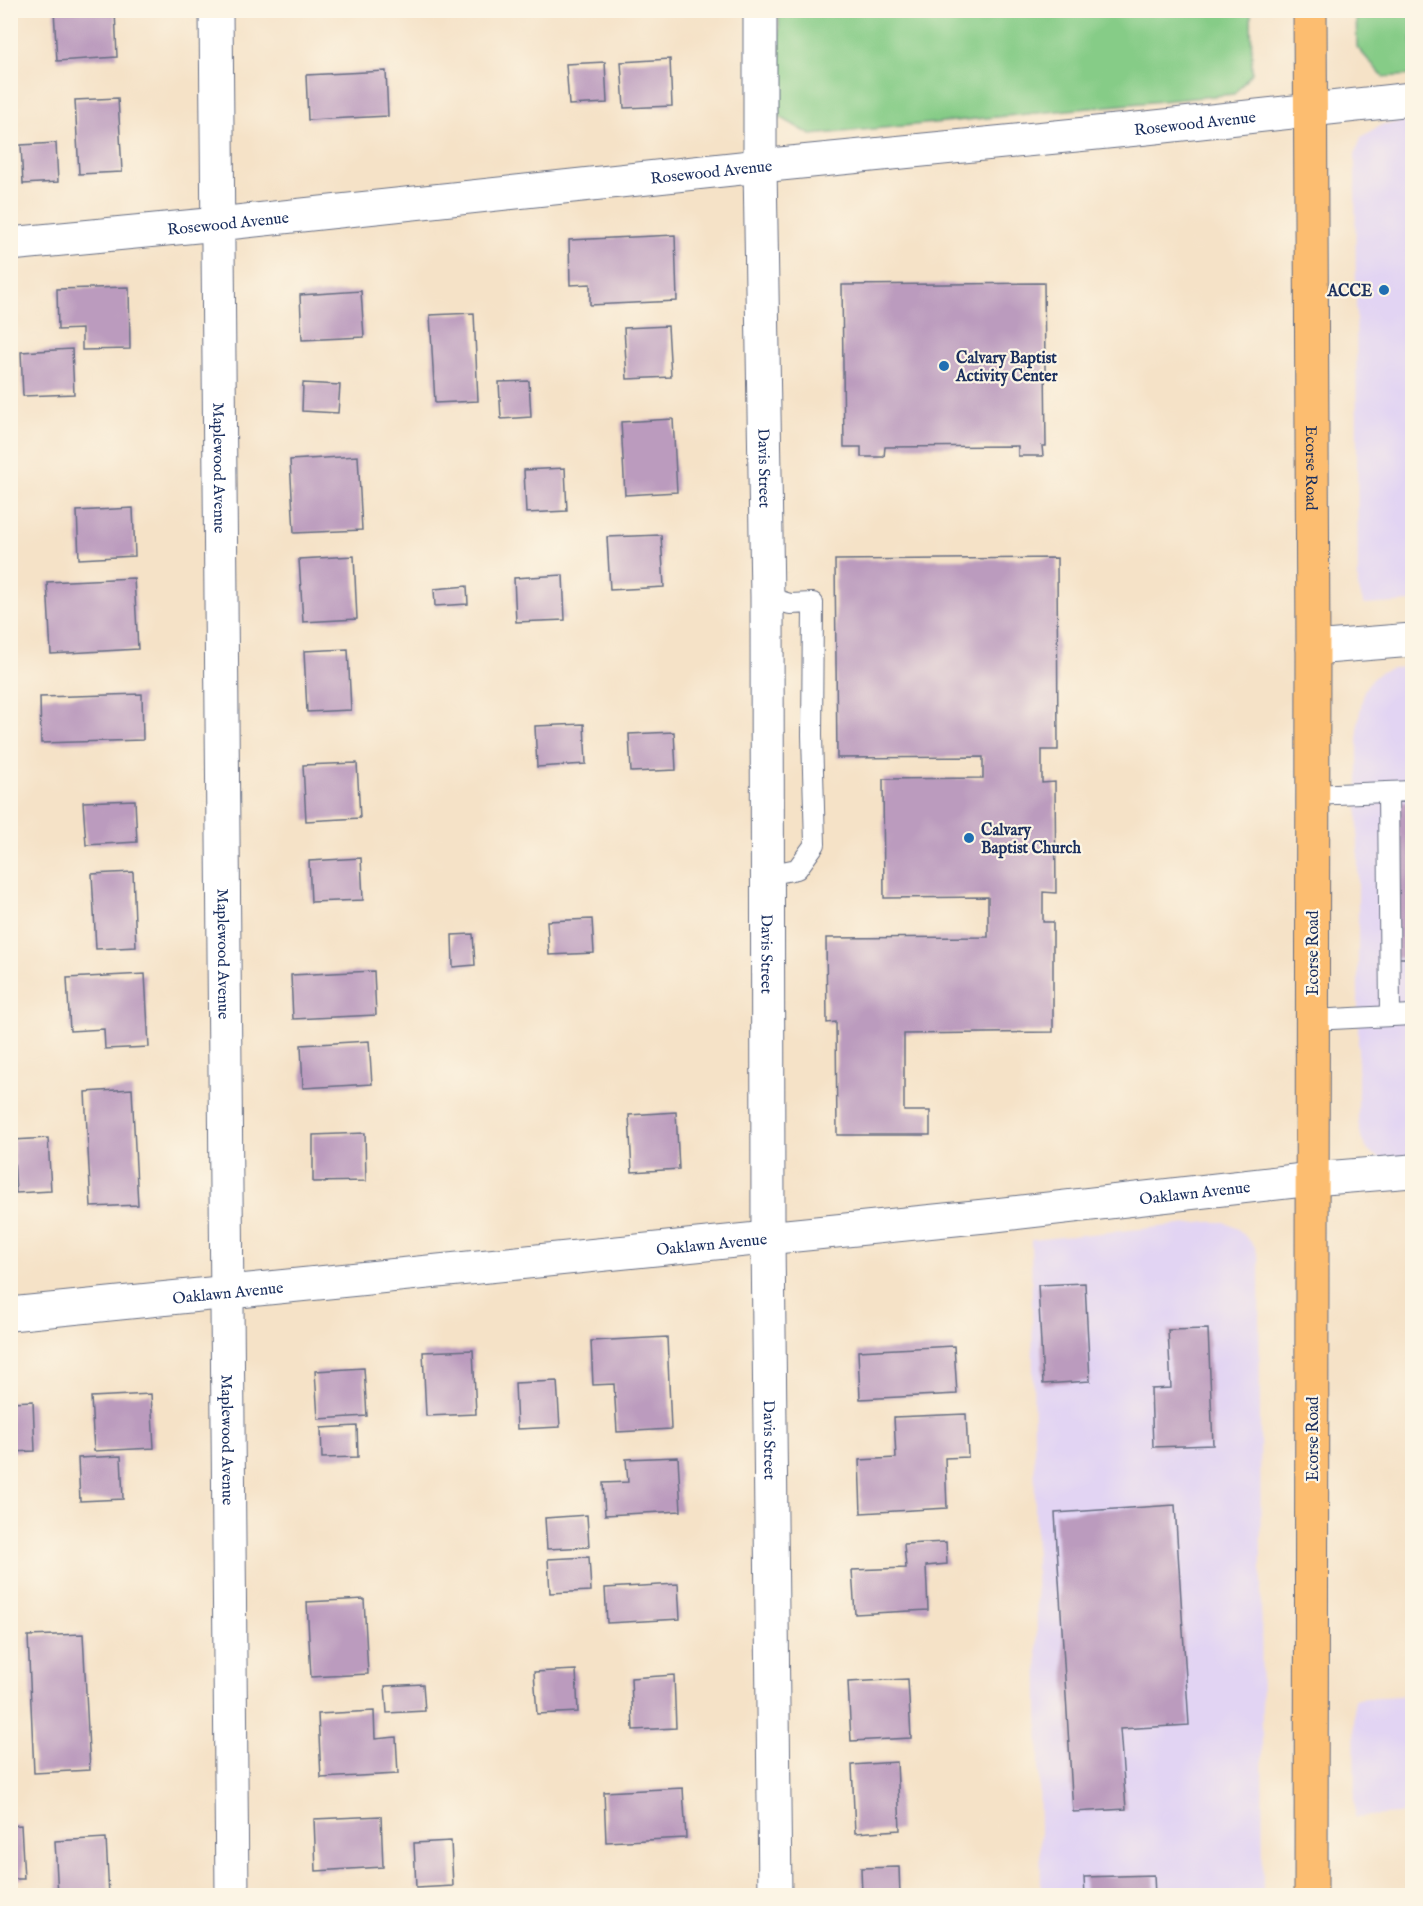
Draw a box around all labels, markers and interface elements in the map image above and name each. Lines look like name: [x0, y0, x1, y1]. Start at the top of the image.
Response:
street label: Rosewood Avenue: [1133, 108, 1257, 141]
street label: Rosewood Avenue: [650, 157, 773, 190]
street label: Rosewood Avenue: [166, 208, 290, 241]
place label: ACCE: [1326, 282, 1372, 302]
marker: ACCE: [1377, 283, 1391, 297]
place label: Calvary Baptist Activity Center: [955, 349, 1058, 387]
marker: Calvary Baptist Activity Center: [937, 359, 951, 373]
street label: Maplewood Avenue: [207, 402, 228, 534]
street label: Ecorse Road: [1300, 425, 1320, 511]
street label: Davis Street: [752, 428, 774, 509]
place label: Calvary Baptist Church: [981, 821, 1081, 859]
marker: Calvary Baptist Church: [962, 831, 976, 845]
street label: Maplewood Avenue: [211, 888, 233, 1019]
street label: Ecorse Road: [1304, 910, 1324, 996]
street label: Davis Street: [755, 914, 776, 994]
street label: Oaklawn Avenue: [1139, 1178, 1251, 1211]
street label: Oaklawn Avenue: [655, 1230, 768, 1261]
street label: Oaklawn Avenue: [172, 1279, 284, 1310]
street label: Maplewood Avenue: [216, 1374, 237, 1505]
street label: Ecorse Road: [1304, 1396, 1324, 1482]
street label: Davis Street: [758, 1400, 779, 1480]

